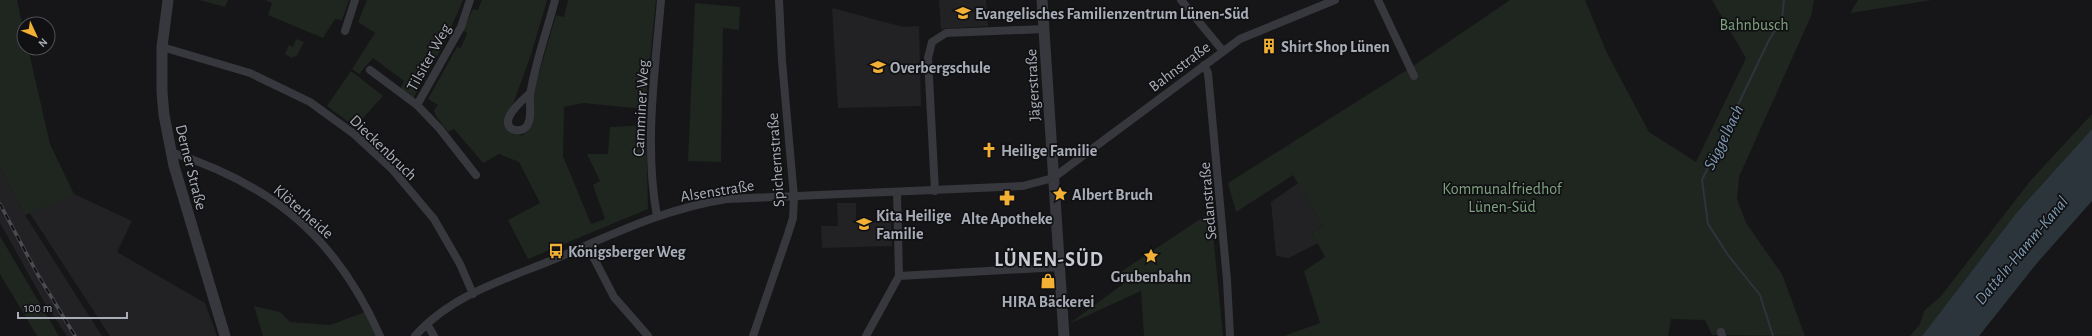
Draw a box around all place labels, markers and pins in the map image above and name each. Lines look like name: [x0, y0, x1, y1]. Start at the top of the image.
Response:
school or university icon: Evangelisches Familienzentrum Lünen-Süd: [954, 4, 972, 22]
place label: Evangelisches Familienzentrum Lünen-Süd: [975, 6, 1250, 22]
building icon: Shirt Shop Lünen: [1260, 37, 1278, 55]
place label: Shirt Shop Lünen: [1281, 39, 1390, 55]
school or university icon: Overbergschule: [869, 58, 887, 76]
place label: Overbergschule: [890, 60, 991, 76]
church icon: Heilige Familie: [980, 141, 998, 159]
place label: Heilige Familie: [1001, 143, 1098, 159]
place icon: Albert Bruch: [1051, 185, 1069, 203]
place label: Albert Bruch: [1072, 187, 1153, 203]
pharmacy icon: Alte Apotheke: [998, 189, 1016, 207]
place label: Kita Heilige Familie: [876, 208, 952, 242]
place label: Alte Apotheke: [961, 211, 1053, 227]
school or university icon: Kita Heilige Familie: [855, 215, 873, 233]
bus stop icon: Königsberger Weg: [547, 242, 565, 260]
place label: Königsberger Weg: [568, 244, 687, 260]
place icon: Grubenbahn: [1142, 247, 1160, 265]
place label: Grubenbahn: [1111, 269, 1191, 285]
shop icon: HIRA Bäckerei: [1039, 272, 1057, 290]
place label: HIRA Bäckerei: [1002, 294, 1094, 310]

